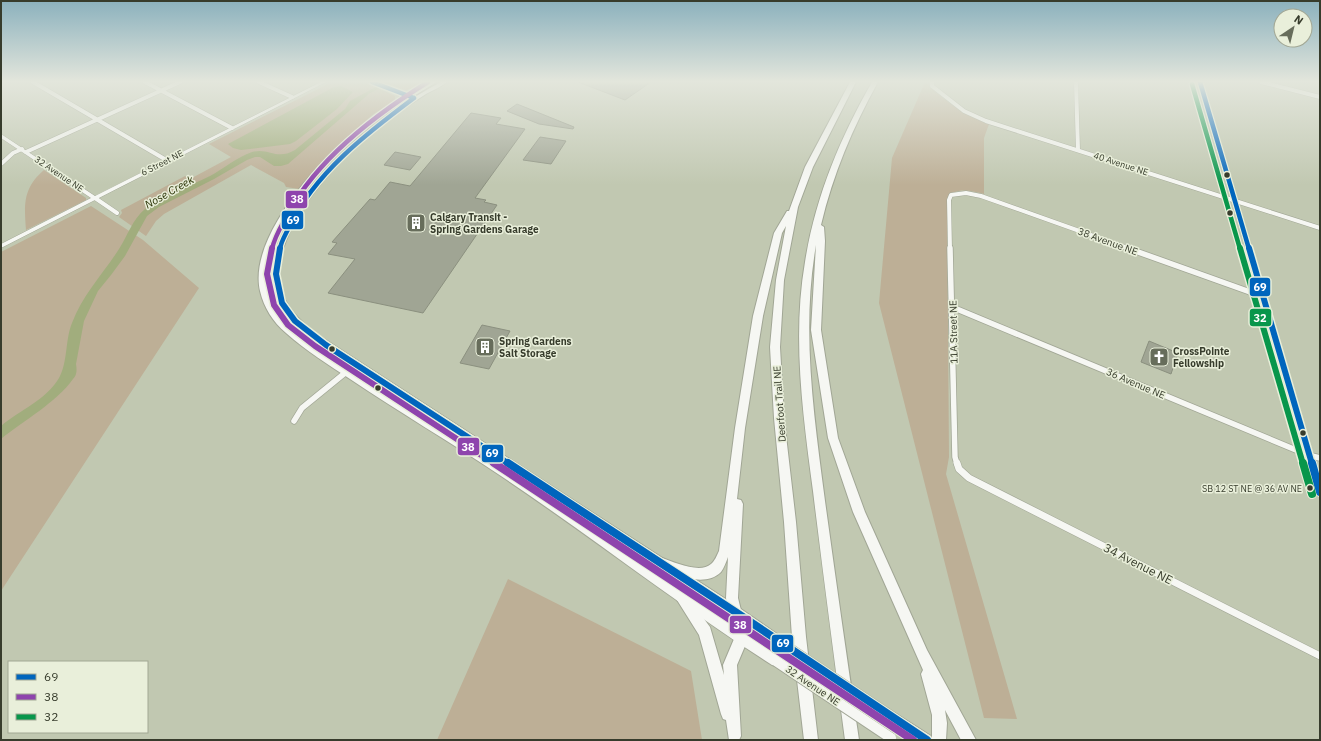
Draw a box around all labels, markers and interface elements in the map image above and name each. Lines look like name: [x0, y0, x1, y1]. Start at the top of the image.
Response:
north arrow: [1273, 8, 1313, 48]
text: N: [1291, 12, 1306, 28]
street label: 6 Street NE: [139, 147, 185, 178]
street label: 40 Avenue NE: [1092, 150, 1150, 178]
street label: 32 Avenue NE: [33, 153, 86, 194]
unlabelled marker: [1222, 170, 1232, 180]
water label: Nose Creek: [142, 172, 196, 212]
line badge: 38: [285, 190, 308, 209]
text: 38: [290, 192, 304, 206]
unlabelled marker: [1225, 208, 1235, 218]
line badge: 69: [281, 210, 304, 230]
place label: Calgary Transit - Spring Gardens Garage: [430, 211, 539, 236]
building icon: Calgary Transit - Spring Gardens Garage: [405, 212, 427, 234]
text: 69: [286, 213, 300, 227]
street label: 38 Avenue NE: [1076, 225, 1140, 258]
line badge: 69: [1249, 277, 1271, 297]
text: 69: [1253, 280, 1267, 294]
street label: 11A Street NE: [946, 300, 961, 364]
line badge: 32: [1249, 308, 1272, 327]
text: 32: [1253, 311, 1267, 325]
place label: Spring Gardens Salt Storage: [499, 335, 572, 360]
building icon: Spring Gardens Salt Storage: [474, 336, 496, 358]
unlabelled marker: [327, 344, 337, 354]
place label: CrossPointe Fellowship: [1173, 345, 1230, 370]
church icon: CrossPointe Fellowship: [1148, 346, 1170, 368]
street label: Deerfoot Trail NE: [770, 365, 789, 443]
street label: 36 Avenue NE: [1104, 365, 1167, 402]
unlabelled marker: [373, 383, 383, 393]
unlabelled marker: [1298, 428, 1308, 438]
line badge: 38: [457, 437, 480, 456]
text: 38: [461, 440, 475, 454]
line badge: 69: [481, 444, 504, 463]
text: 69: [485, 446, 499, 460]
place label: SB 12 ST NE @ 36 AV NE: [1202, 483, 1302, 494]
marker: SB 12 ST NE @ 36 AV NE: [1305, 483, 1315, 493]
street label: 34 Avenue NE: [1101, 540, 1175, 587]
line badge: 38: [729, 615, 752, 634]
text: 38: [733, 618, 747, 632]
line badge: 69: [771, 634, 794, 653]
text: 69: [776, 636, 790, 650]
legend: [8, 661, 148, 733]
street label: 32 Avenue NE: [783, 662, 843, 709]
text: 69: [44, 669, 58, 684]
text: 38: [44, 689, 58, 704]
text: 32: [44, 709, 58, 724]

